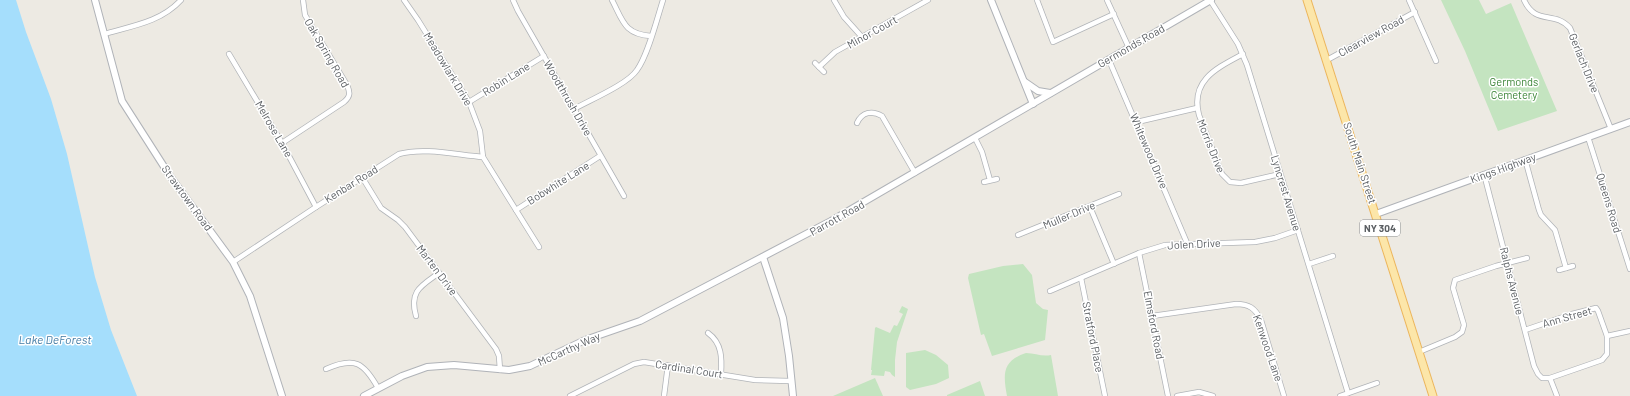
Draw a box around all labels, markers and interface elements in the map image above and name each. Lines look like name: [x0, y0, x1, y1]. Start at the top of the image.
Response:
street label: Minor Court: [844, 12, 899, 51]
street label: Clearview Road: [1336, 12, 1406, 59]
street label: Oak Spring Road: [302, 16, 352, 90]
street label: Germonds Road: [1095, 21, 1167, 70]
street label: Meadowlark Drive: [421, 30, 476, 108]
street label: Gerlach Drive: [1567, 31, 1602, 95]
street label: Woodthrush Drive: [542, 58, 595, 138]
street label: Robin Lane: [480, 59, 532, 98]
park label: Germonds Cemetery: [1490, 75, 1538, 101]
street label: Melrose Lane: [253, 98, 296, 159]
street label: Whitewood Drive: [1128, 111, 1171, 190]
street label: Morris Drive: [1195, 117, 1228, 175]
street label: South Main Street: [1341, 120, 1380, 205]
street label: Kings Highway: [1468, 150, 1537, 185]
street label: Lyncrest Avenue: [1269, 153, 1304, 233]
street label: Bobwhite Lane: [524, 158, 591, 207]
street label: Strawtown Road: [159, 162, 216, 233]
street label: Kenbar Road: [322, 162, 380, 205]
street label: Queens Road: [1594, 171, 1625, 234]
street label: Parrott Road: [807, 197, 866, 238]
street label: Muller Drive: [1041, 198, 1097, 231]
road number: NY 304: [1360, 220, 1400, 236]
street label: Jolen Drive: [1167, 236, 1221, 251]
street label: Marten Drive: [414, 242, 461, 298]
street label: Ralphs Avenue: [1498, 246, 1527, 316]
street label: Elmsford Road: [1141, 290, 1167, 360]
street label: Stratford Place: [1080, 300, 1107, 373]
street label: Ann Street: [1541, 303, 1593, 330]
street label: Kenwood Lane: [1251, 313, 1286, 383]
street label: McCarthy Way: [536, 329, 602, 368]
water label: Lake DeForest: [18, 332, 92, 346]
street label: Cardinal Court: [654, 357, 724, 380]

